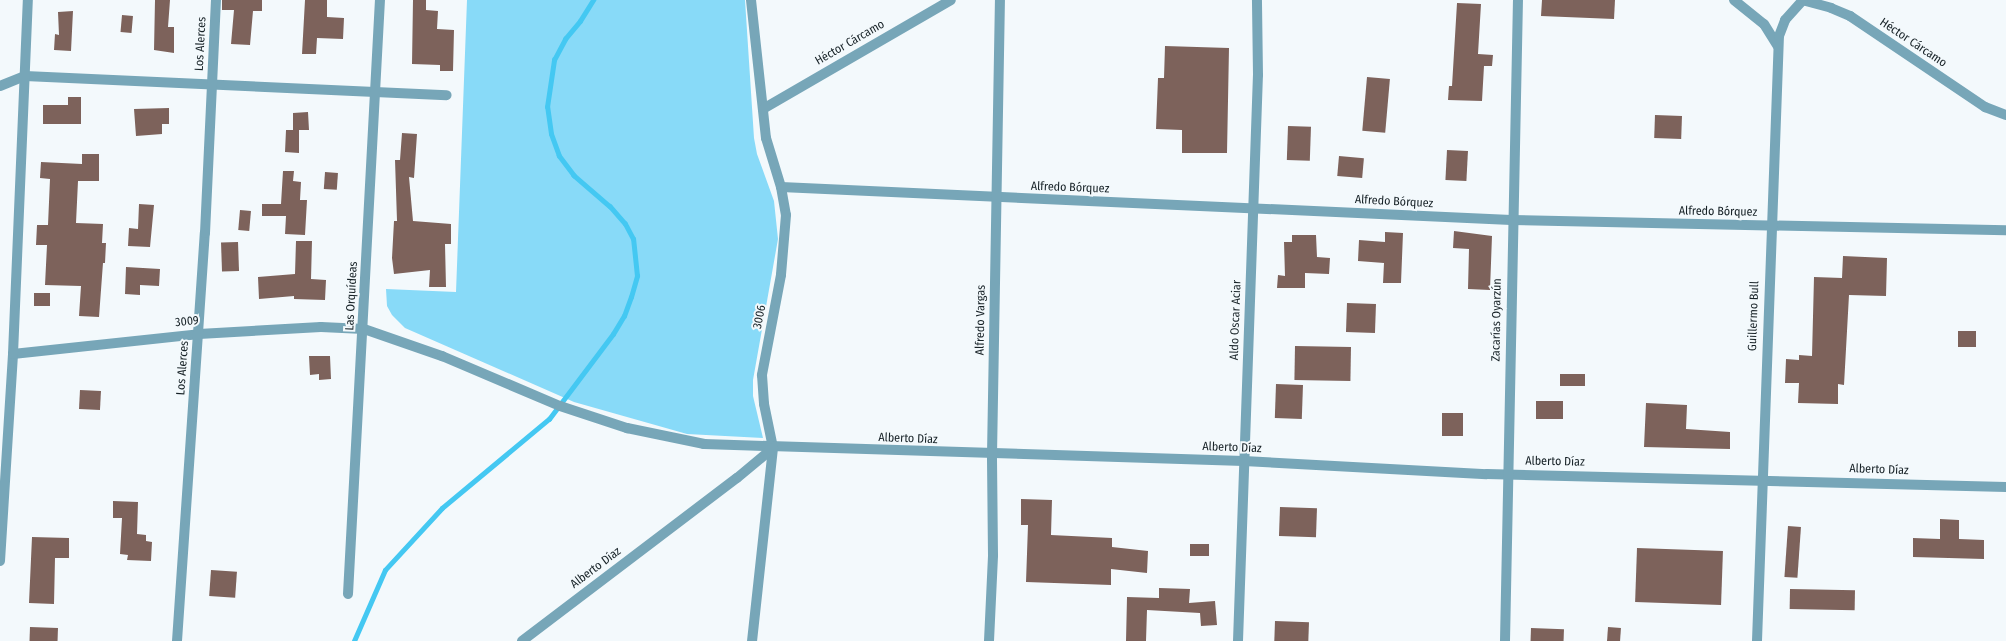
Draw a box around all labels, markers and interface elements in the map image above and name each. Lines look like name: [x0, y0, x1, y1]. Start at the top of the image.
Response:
street label: Héctor Cárcamo: [1877, 15, 1949, 71]
street label: Los Alerces: [192, 16, 210, 72]
street label: Héctor Cárcamo: [813, 17, 887, 69]
street label: Alfredo Bórquez: [1031, 179, 1109, 197]
street label: Alfredo Bórquez: [1354, 193, 1434, 211]
street label: Alfredo Bórquez: [1679, 204, 1757, 220]
street label: Las Orquídeas: [343, 261, 361, 331]
street label: Zacarías Oyarzún: [1489, 278, 1505, 362]
street label: Aldo Oscar Aciar: [1227, 280, 1245, 360]
street label: Guillermo Bull: [1746, 281, 1762, 351]
street label: Alfredo Vargas: [973, 285, 989, 355]
street label: 3006: [751, 304, 769, 330]
street label: 3009: [174, 314, 200, 330]
street label: Los Alerces: [174, 340, 192, 396]
street label: Alberto Díaz: [878, 431, 938, 447]
street label: Alberto Díaz: [1202, 440, 1262, 456]
street label: Alberto Díaz: [1525, 454, 1585, 470]
street label: Alberto Díaz: [1849, 462, 1909, 478]
street label: Alberto Díaz: [568, 544, 624, 592]

